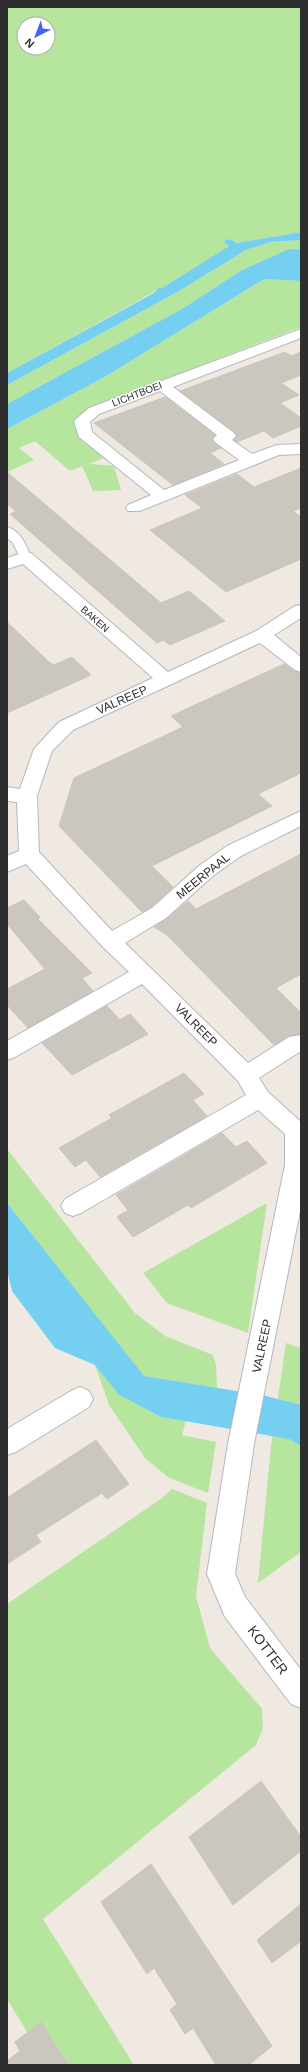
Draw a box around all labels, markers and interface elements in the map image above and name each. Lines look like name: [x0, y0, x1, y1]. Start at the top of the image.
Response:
north arrow: [16, 16, 56, 56]
text: N: [22, 36, 36, 51]
street label: LICHTBOEI: [110, 379, 164, 409]
street label: BAKEN: [79, 604, 111, 634]
street label: VALREEP: [94, 683, 150, 717]
street label: MEERPAAL: [174, 850, 233, 902]
street label: VALREEP: [172, 1001, 220, 1049]
street label: VALREEP: [249, 1318, 275, 1374]
street label: KOTTER: [245, 1623, 291, 1677]

